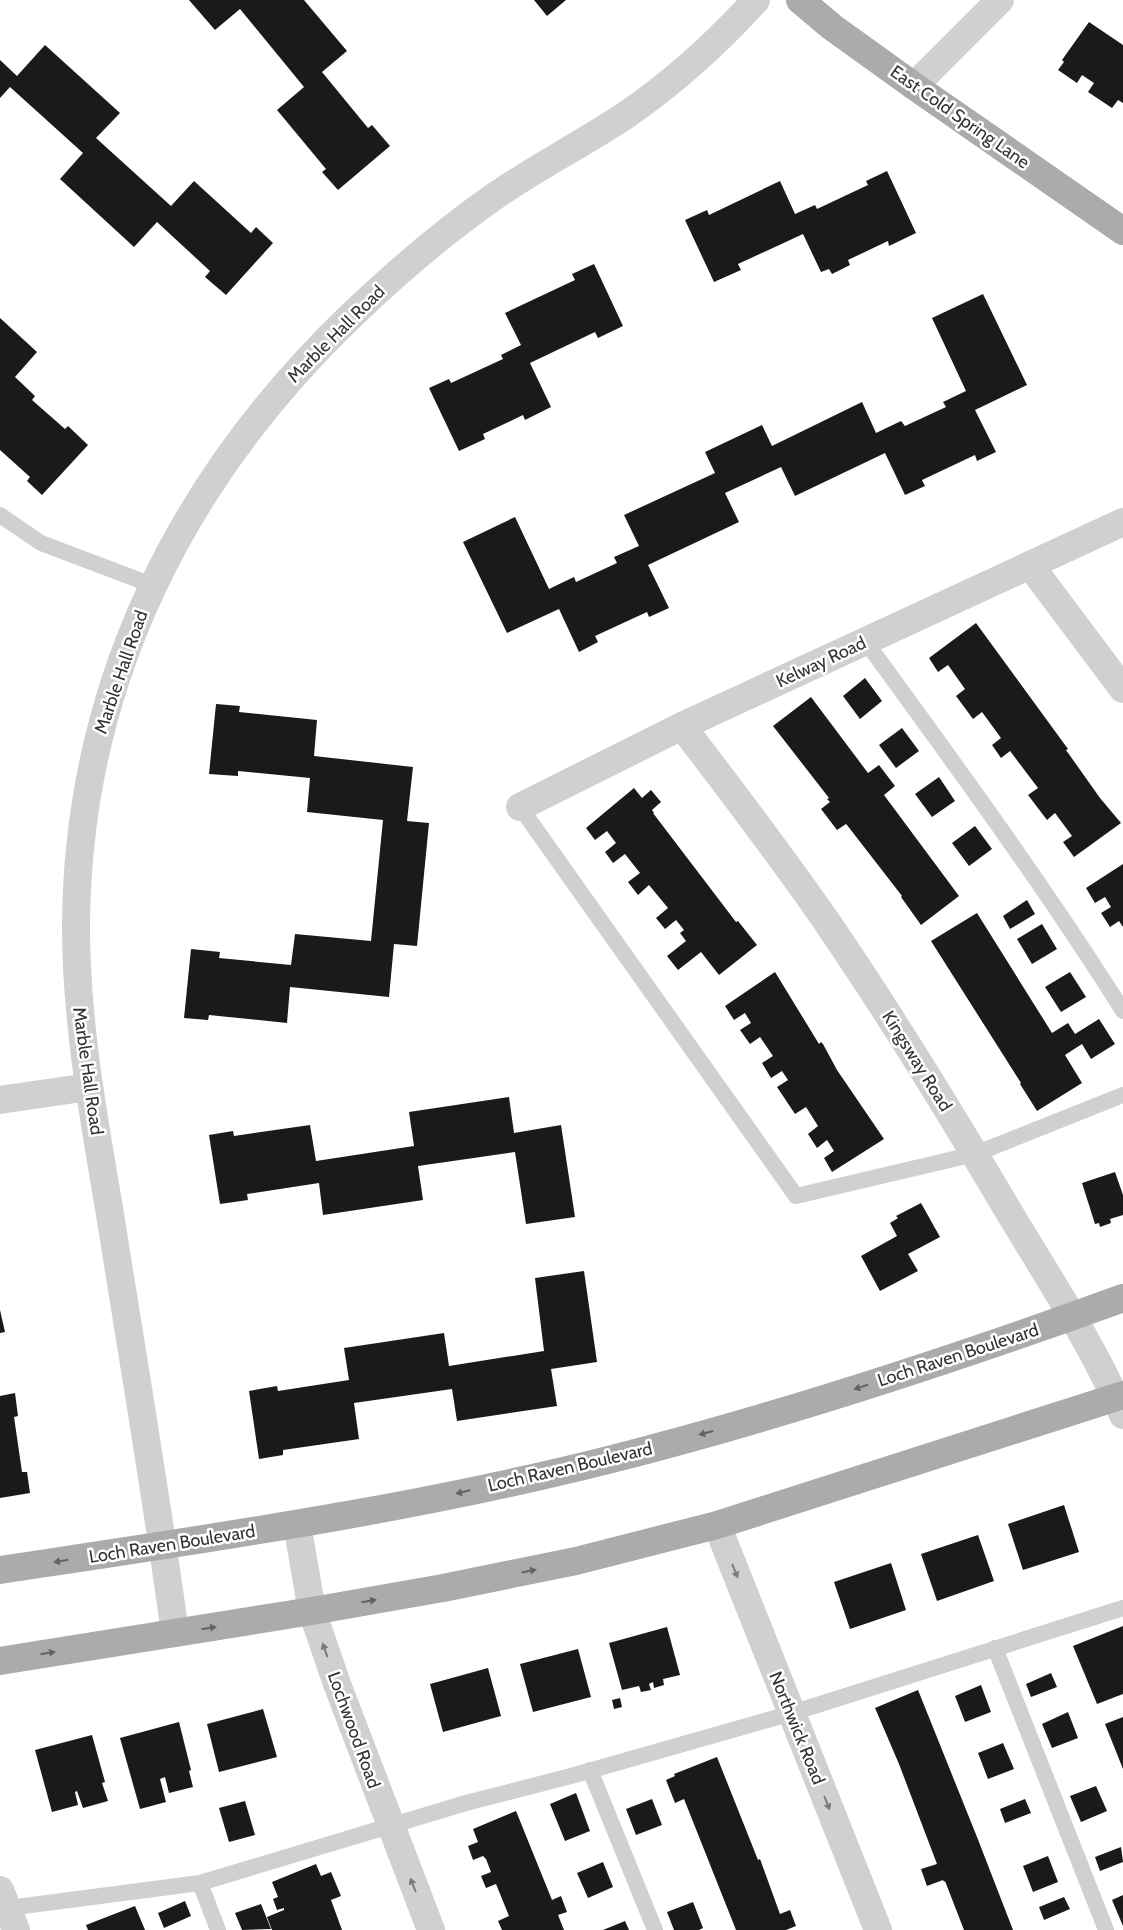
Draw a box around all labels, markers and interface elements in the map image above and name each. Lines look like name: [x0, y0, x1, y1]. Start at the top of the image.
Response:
street label: East Cold Spring Lane: [886, 61, 1034, 173]
street label: Marble Hall Road: [283, 281, 389, 387]
street label: Marble Hall Road: [90, 607, 152, 737]
street label: Kelway Road: [773, 632, 869, 692]
street label: Marble Hall Road: [68, 1006, 108, 1136]
street label: Kingsway Road: [877, 1007, 957, 1115]
street label: Loch Raven Boulevard: [875, 1319, 1041, 1391]
one-way arrow: [854, 1384, 869, 1391]
one-way arrow: [698, 1430, 713, 1438]
street label: Loch Raven Boulevard: [486, 1437, 654, 1497]
one-way arrow: [455, 1488, 470, 1496]
street label: Loch Raven Boulevard: [87, 1520, 257, 1568]
one-way arrow: [53, 1557, 69, 1565]
one-way arrow: [732, 1563, 739, 1578]
one-way arrow: [521, 1566, 537, 1574]
one-way arrow: [361, 1597, 377, 1605]
one-way arrow: [201, 1623, 217, 1631]
one-way arrow: [321, 1643, 328, 1658]
one-way arrow: [41, 1649, 57, 1657]
street label: Northwick Road: [764, 1668, 830, 1788]
street label: Lochwood Road: [323, 1669, 385, 1791]
one-way arrow: [824, 1796, 832, 1810]
one-way arrow: [408, 1878, 416, 1892]

